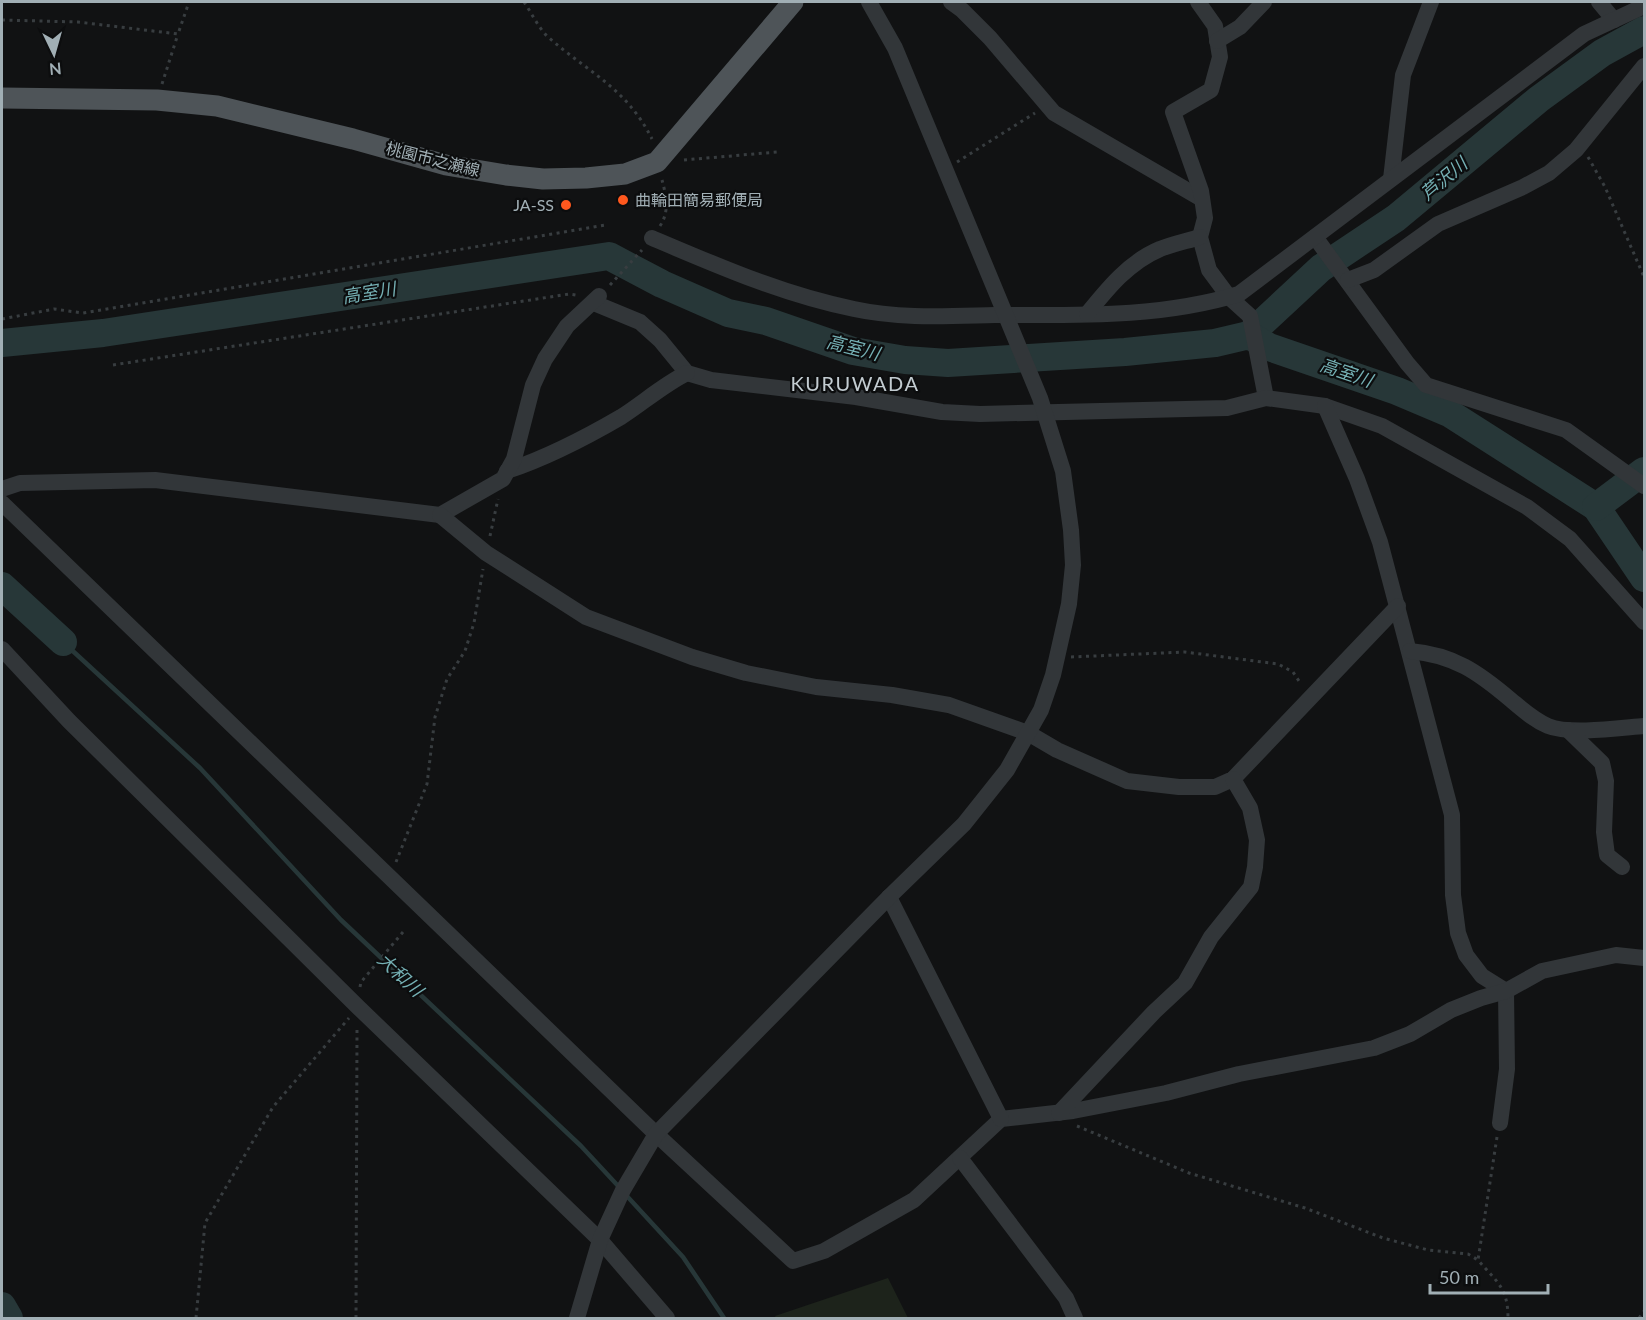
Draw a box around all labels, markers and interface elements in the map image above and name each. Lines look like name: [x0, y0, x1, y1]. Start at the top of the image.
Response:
north arrow: [24, 24, 84, 84]
text: N: [48, 59, 62, 79]
street label: 桃園市之瀬線: [384, 138, 482, 179]
water label: 芦沢川: [1416, 151, 1473, 204]
place label: 曲輪田簡易郵便局: [635, 190, 763, 209]
marker: 曲輪田簡易郵便局: [616, 193, 630, 207]
place label: JA-SS: [513, 195, 554, 214]
marker: JA-SS: [559, 198, 573, 212]
water label: 高室川: [340, 277, 399, 307]
water label: 高室川: [824, 330, 884, 365]
water label: 高室川: [1317, 353, 1377, 392]
district label: KURUWADA: [791, 371, 919, 395]
water label: 大和川: [373, 948, 429, 1002]
scale bar: [1430, 1257, 1548, 1295]
text: 50 m: [1439, 1266, 1479, 1288]

